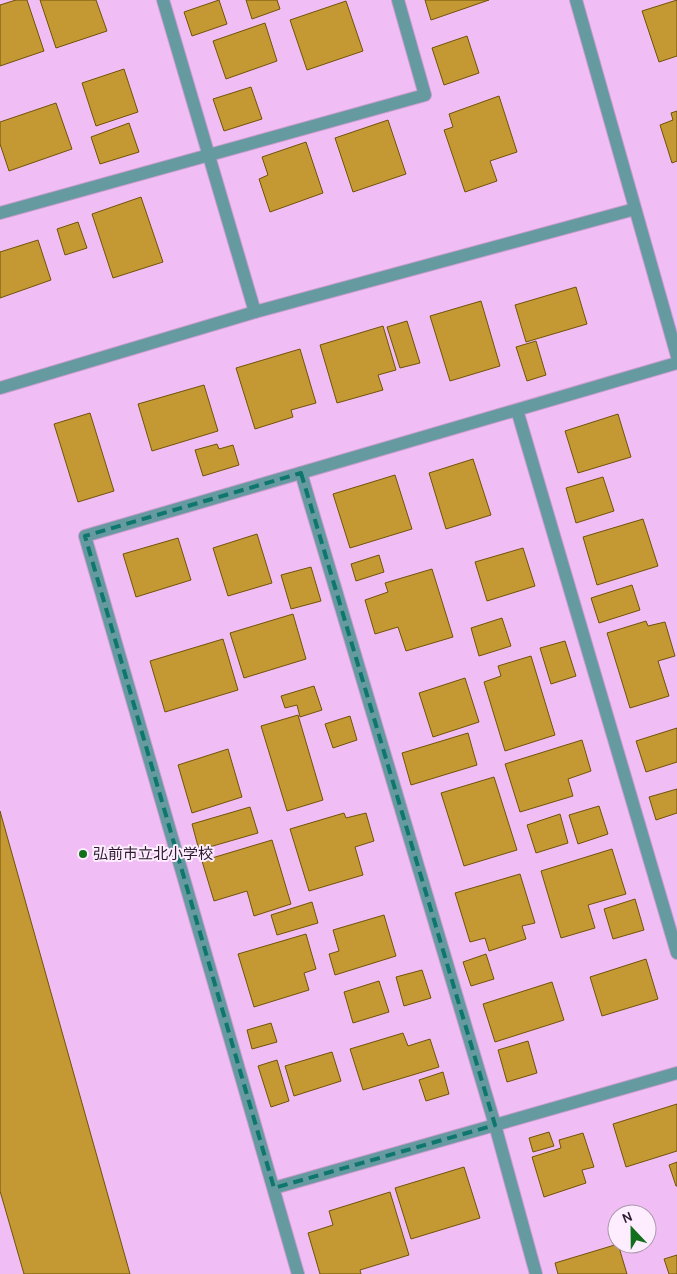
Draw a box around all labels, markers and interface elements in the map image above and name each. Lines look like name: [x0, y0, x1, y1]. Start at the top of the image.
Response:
place label: 弘前市立北小学校: [93, 845, 213, 863]
marker: 弘前市立北小学校: [77, 848, 89, 860]
north arrow: [607, 1204, 657, 1254]
text: N: [619, 1208, 635, 1227]

